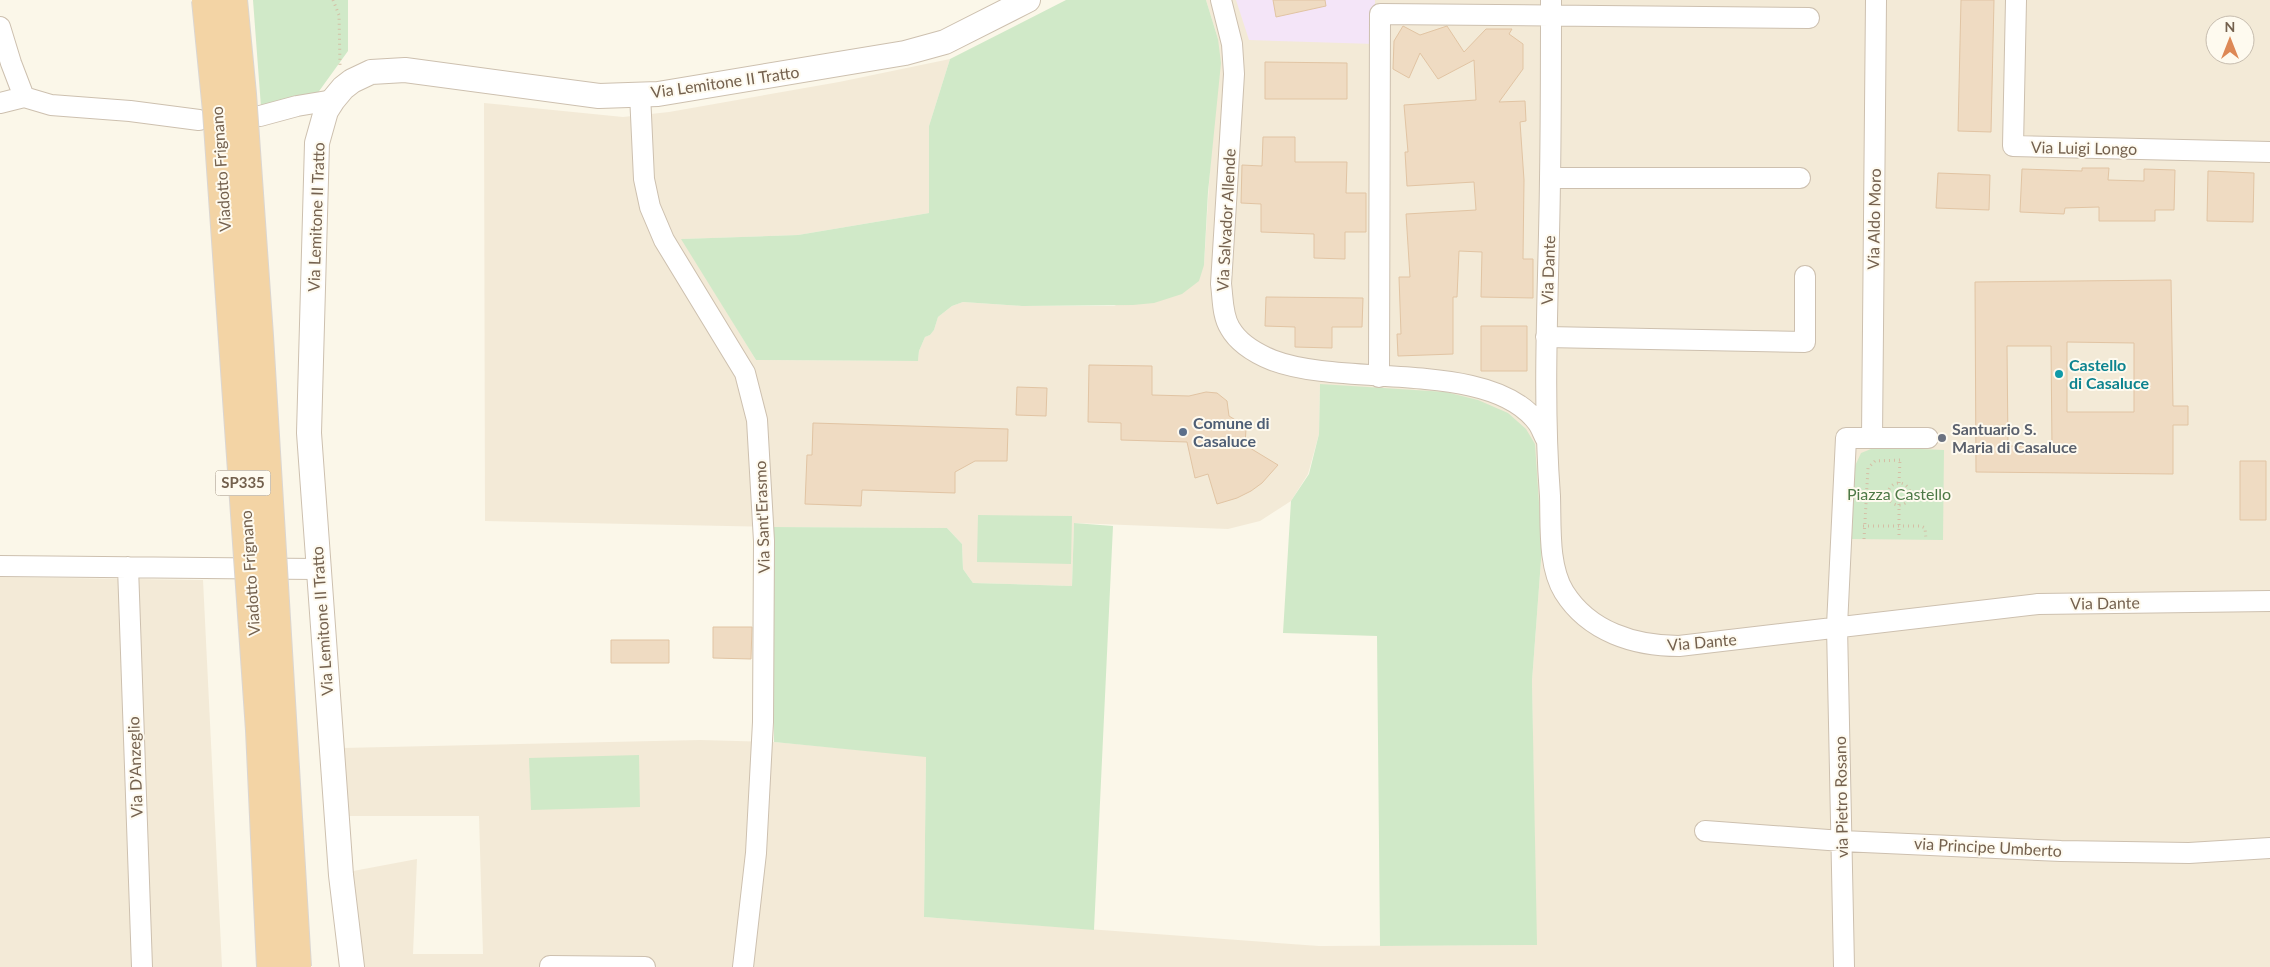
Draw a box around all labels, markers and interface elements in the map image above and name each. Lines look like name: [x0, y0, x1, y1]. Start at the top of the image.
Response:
north arrow: [2205, 15, 2255, 65]
text: N: [2225, 18, 2235, 35]
street label: Via Lemitone II Tratto: [649, 62, 800, 101]
street label: Viadotto Frignano: [207, 106, 234, 232]
street label: Via Luigi Longo: [2031, 137, 2137, 158]
street label: Via Lemitone II Tratto: [303, 142, 328, 292]
street label: Via Salvador Allende: [1212, 148, 1239, 292]
street label: Via Aldo Moro: [1863, 168, 1884, 270]
street label: Via Dante: [1537, 235, 1558, 305]
place label: Castello di Casaluce: [2069, 355, 2149, 392]
marker: Castello di Casaluce: [2053, 368, 2065, 380]
place label: Comune di Casaluce: [1193, 413, 1270, 450]
place label: Santuario S. Maria di Casaluce: [1952, 419, 2078, 456]
marker: Comune di Casaluce: [1177, 426, 1189, 438]
marker: Santuario S. Maria di Casaluce: [1936, 432, 1948, 444]
street label: Via Sant'Erasmo: [750, 460, 773, 574]
road number: SP335: [216, 470, 270, 496]
park label: Piazza Castello: [1847, 484, 1951, 503]
street label: Viadotto Frignano: [236, 510, 263, 636]
street label: Via Lemitone II Tratto: [307, 546, 336, 696]
street label: Via Dante: [2070, 592, 2140, 613]
street label: Via Dante: [1666, 629, 1737, 654]
street label: Via D'Anzeglio: [123, 716, 146, 818]
street label: via Pietro Rosano: [1830, 736, 1851, 858]
street label: via Principe Umberto: [1914, 833, 2062, 860]

